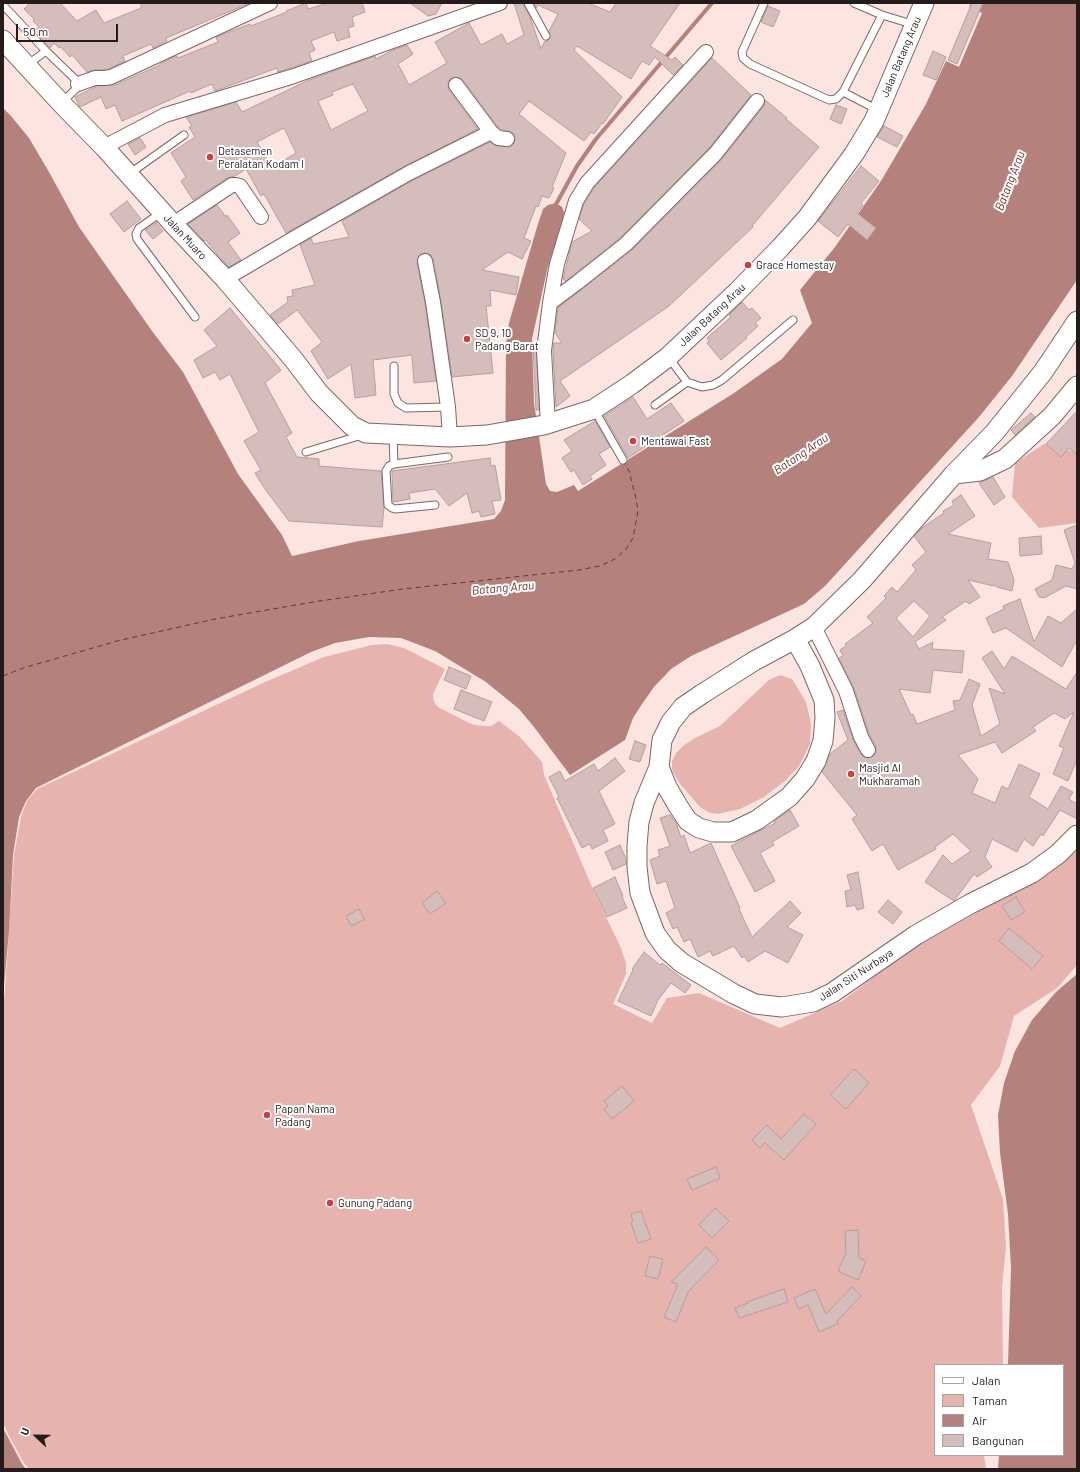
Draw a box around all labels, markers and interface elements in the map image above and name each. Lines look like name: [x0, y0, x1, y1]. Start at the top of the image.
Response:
street label: Jalan Batang Arau: [878, 15, 924, 99]
scale bar: [18, 16, 120, 42]
text: 50 m: [23, 24, 48, 38]
place label: Detasemen Peralatan Kodam I: [218, 144, 304, 170]
water label: Batang Arau: [992, 149, 1028, 213]
marker: Detasemen Peralatan Kodam I: [205, 152, 215, 162]
street label: Jalan Muaro: [161, 211, 209, 263]
place label: Grace Homestay: [756, 258, 834, 272]
marker: Grace Homestay: [743, 260, 753, 270]
street label: Jalan Batang Arau: [676, 281, 748, 349]
place label: SD 9, 10 Padang Barat: [475, 326, 539, 352]
marker: SD 9, 10 Padang Barat: [462, 334, 472, 344]
water label: Batang Arau: [771, 431, 831, 477]
place label: Mentawai Fast: [641, 434, 709, 448]
marker: Mentawai Fast: [628, 436, 638, 446]
water label: Batang Arau: [471, 578, 535, 598]
place label: Masjid Al Mukharamah: [859, 761, 920, 787]
marker: Masjid Al Mukharamah: [846, 769, 856, 779]
street label: Jalan Siti Nurbaya: [816, 946, 896, 1004]
place label: Papan Nama Padang: [275, 1102, 335, 1128]
marker: Papan Nama Padang: [262, 1110, 272, 1120]
place label: Gunung Padang: [338, 1196, 412, 1210]
marker: Gunung Padang: [325, 1198, 335, 1208]
legend: [934, 1364, 1064, 1456]
text: Jalan: [972, 1373, 1000, 1387]
text: Taman: [972, 1393, 1007, 1407]
text: Air: [972, 1413, 987, 1427]
north arrow: [16, 1416, 56, 1456]
text: U: [17, 1426, 32, 1437]
text: Bangunan: [972, 1433, 1024, 1447]

